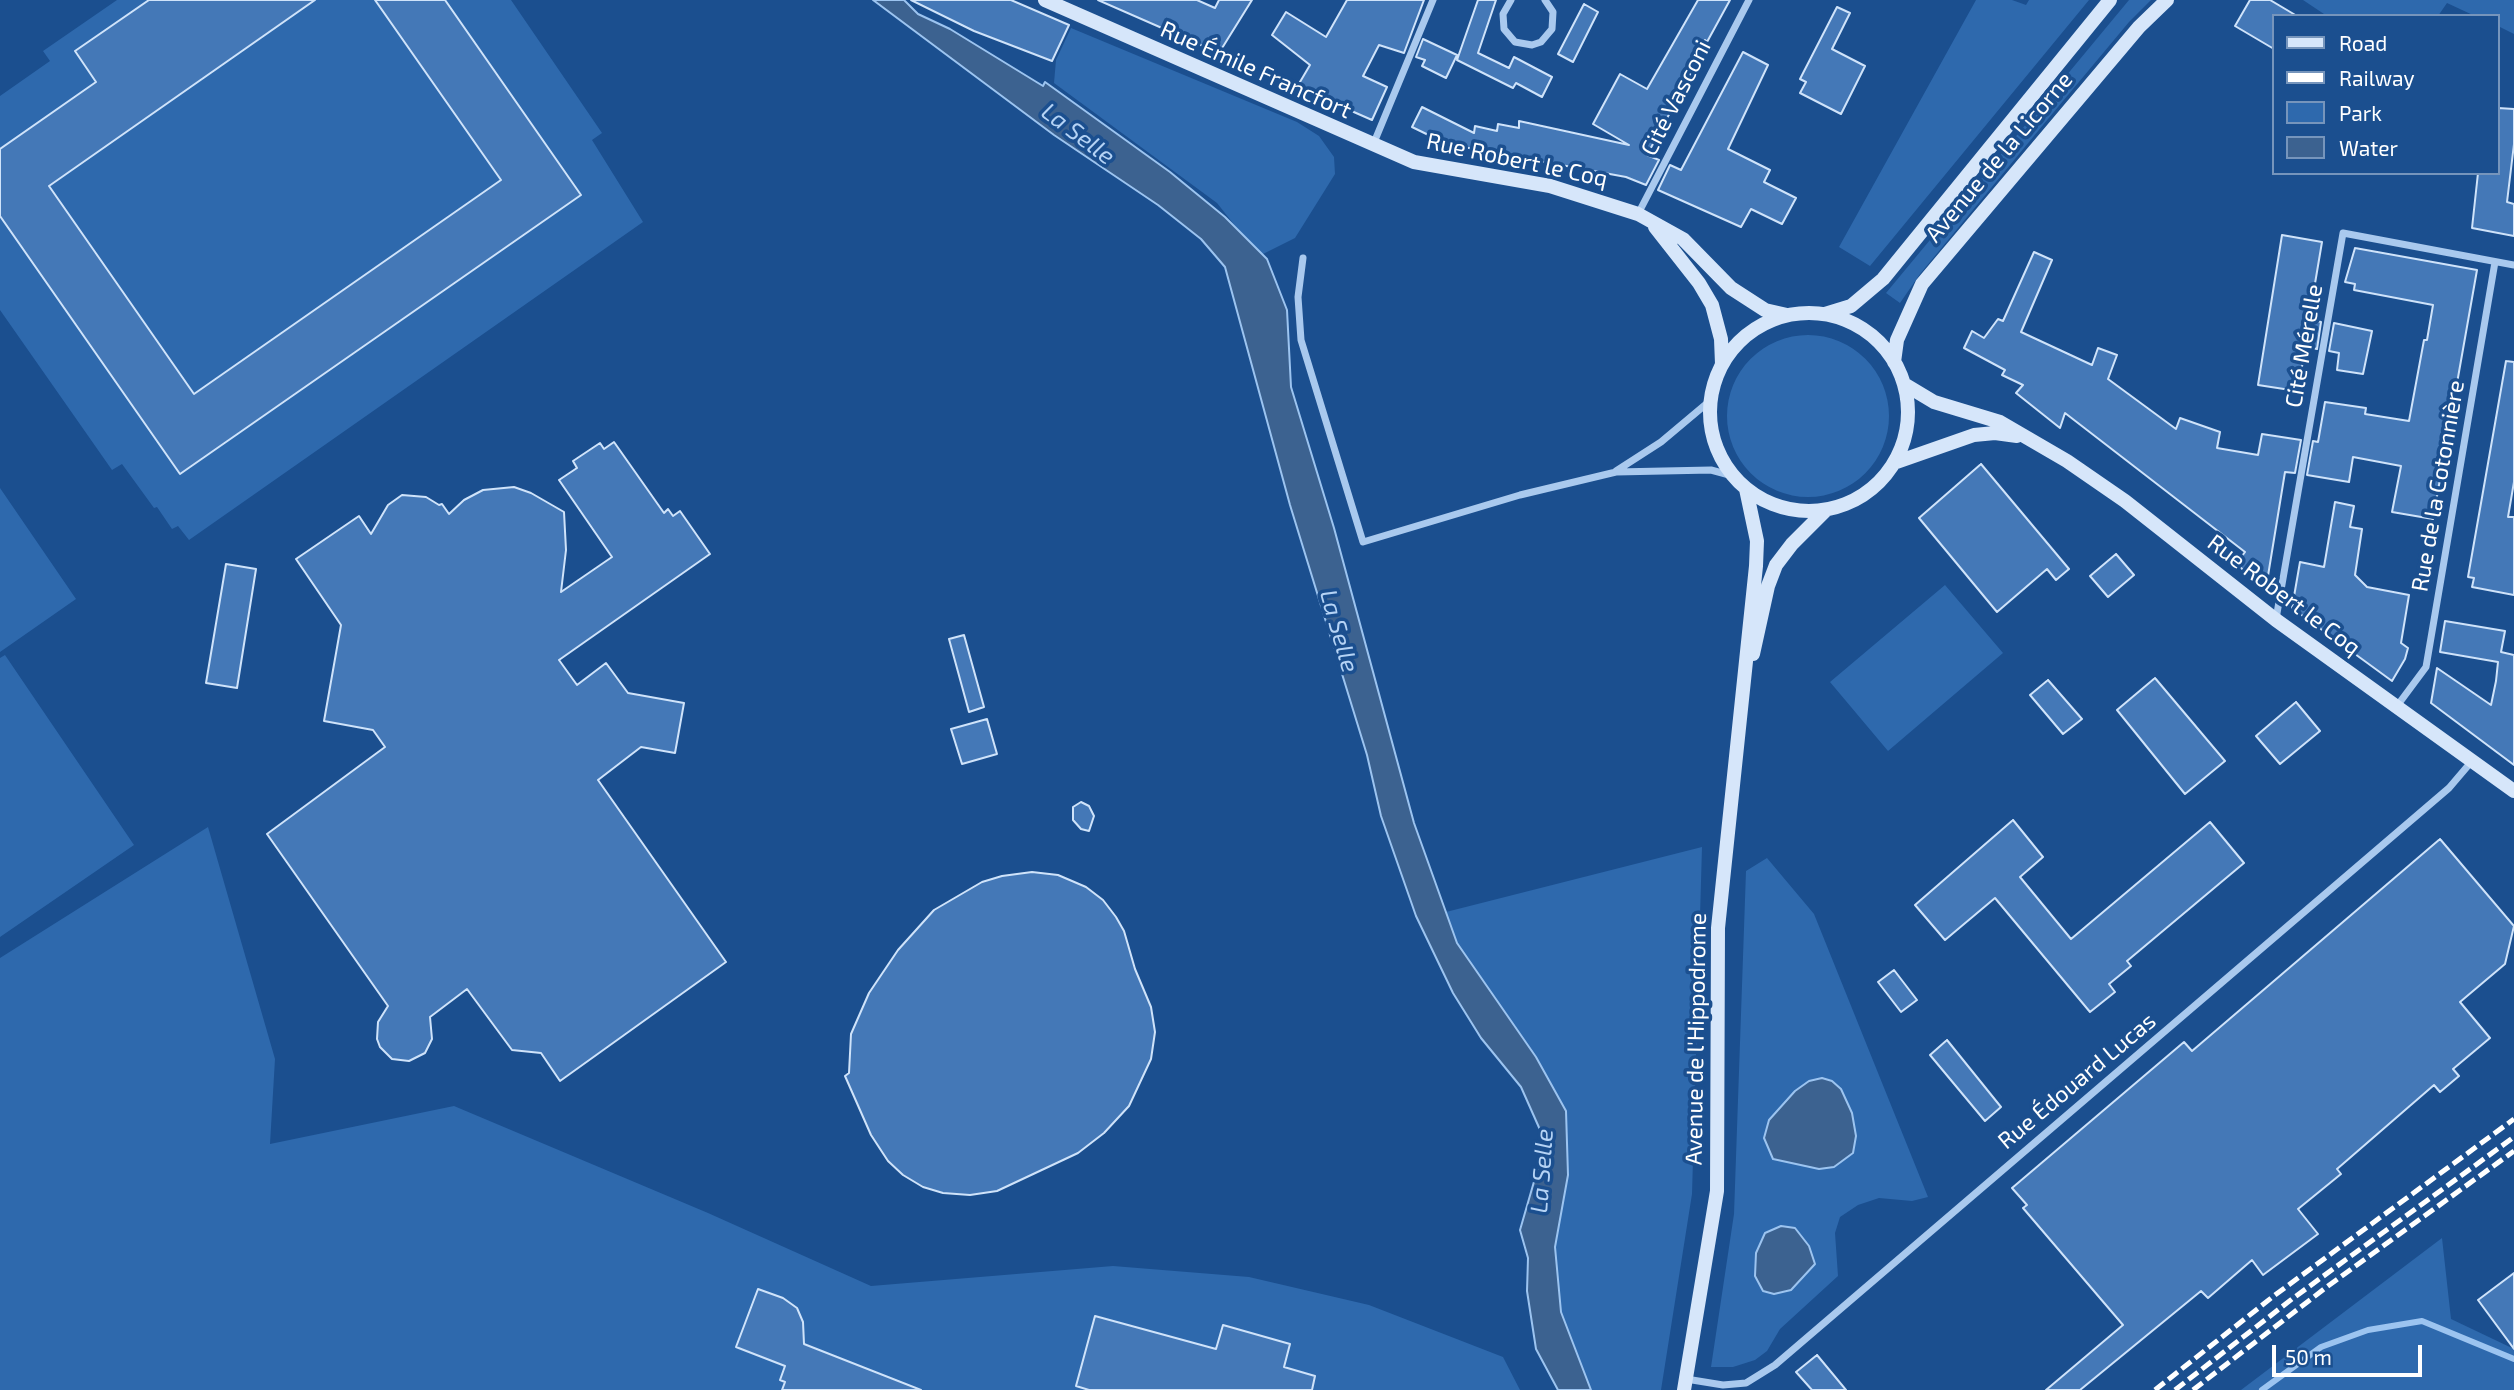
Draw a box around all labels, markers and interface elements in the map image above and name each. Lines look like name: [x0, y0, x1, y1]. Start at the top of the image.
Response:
legend: [2272, 14, 2500, 175]
street label: Rue Émile Francfort: [1156, 16, 1356, 124]
text: Road: [2339, 30, 2387, 55]
street label: Cité Vasconi: [1635, 36, 1717, 160]
text: Railway: [2339, 65, 2415, 90]
street label: Avenue de la Licorne: [1920, 66, 2078, 248]
water label: La Selle: [1036, 97, 1120, 171]
text: Park: [2339, 100, 2382, 125]
street label: Rue Robert le Coq: [1424, 127, 1610, 193]
text: Water: [2339, 135, 2398, 160]
street label: Cité Mérelle: [2280, 282, 2328, 410]
street label: Rue de la Cotonnière: [2406, 378, 2470, 594]
street label: Rue Robert le Coq: [2202, 529, 2366, 661]
water label: La Selle: [1314, 586, 1364, 676]
street label: Avenue de l'Hippodrome: [1680, 913, 1712, 1165]
street label: Rue Édouard Lucas: [1992, 1007, 2162, 1155]
water label: La Selle: [1525, 1128, 1559, 1214]
scale bar: [2276, 1330, 2426, 1374]
text: 50 m: [2285, 1344, 2332, 1369]

